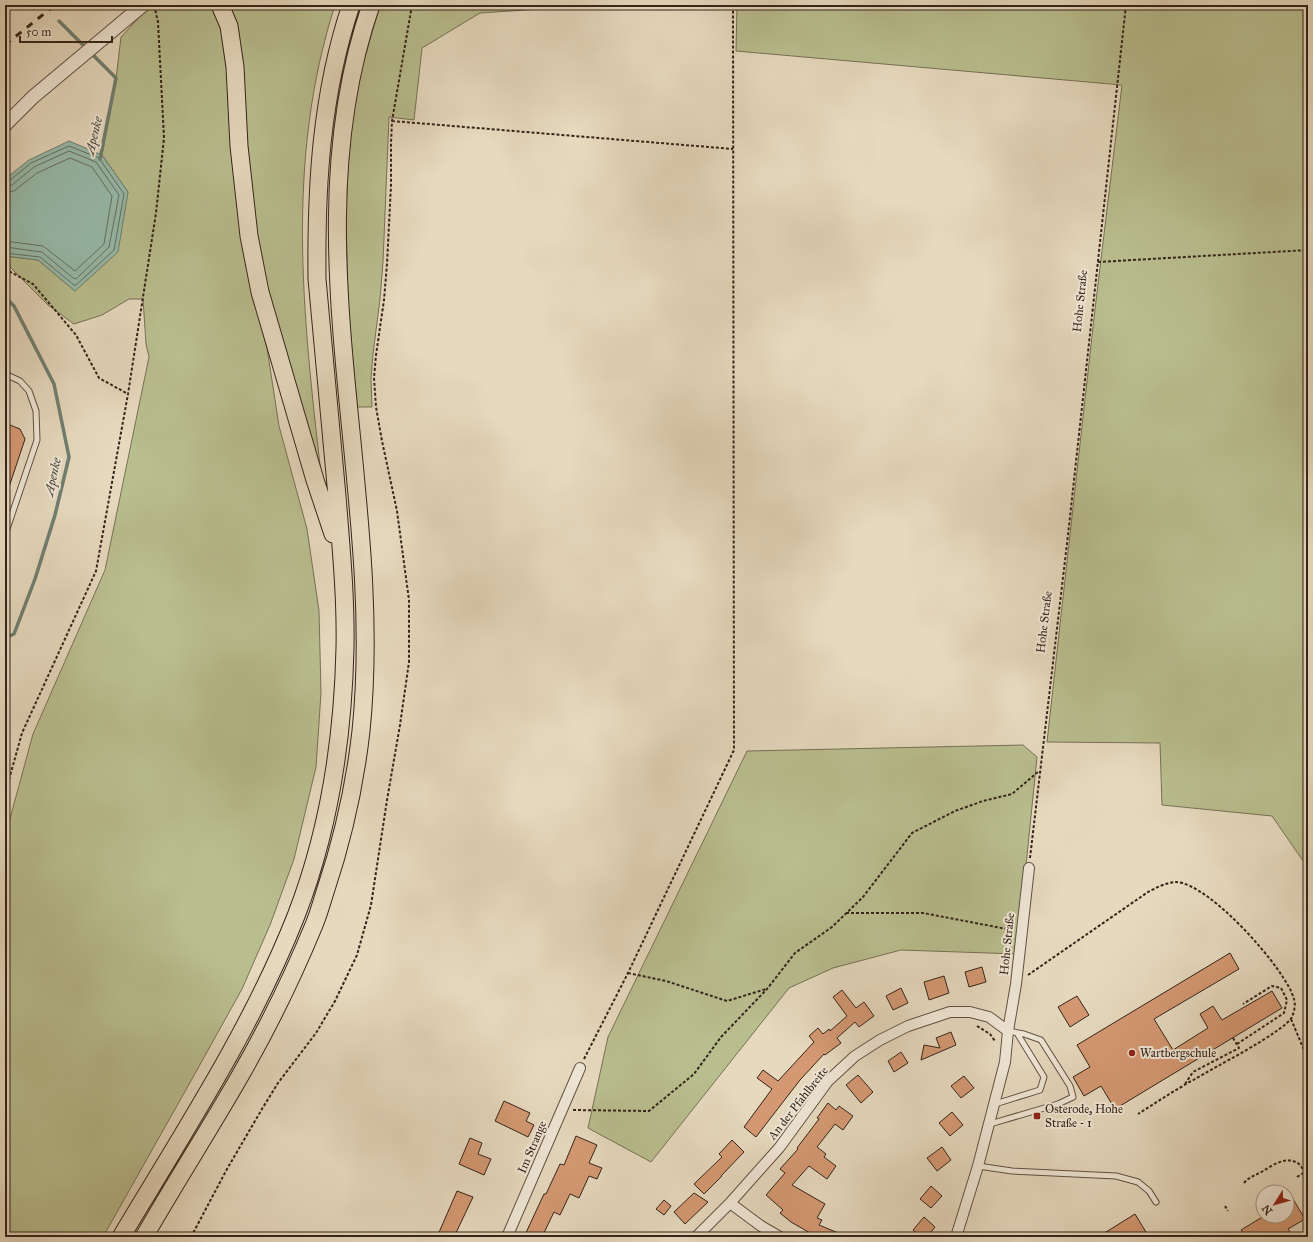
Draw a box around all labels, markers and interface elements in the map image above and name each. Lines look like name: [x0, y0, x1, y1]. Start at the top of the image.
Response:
scale bar: [20, 18, 112, 44]
text: 50 m: [26, 25, 51, 39]
water label: Apenke: [81, 114, 106, 159]
street label: Hohe Straße: [1070, 269, 1090, 333]
water label: Apenke: [41, 455, 65, 500]
street label: Hohe Straße: [1033, 590, 1055, 654]
street label: Hohe Straße: [997, 912, 1017, 976]
place label: Wartbergschule: [1140, 1046, 1216, 1061]
marker: Wartbergschule: [1127, 1048, 1137, 1058]
street label: An der Pfahlbreite: [765, 1064, 831, 1143]
place label: Osterode, Hohe Straße - 1: [1045, 1102, 1123, 1130]
marker: Osterode, Hohe Straße - 1: [1032, 1111, 1042, 1121]
street label: Im Strange: [515, 1119, 550, 1176]
north arrow: [1255, 1184, 1295, 1224]
text: N: [1259, 1202, 1275, 1217]

